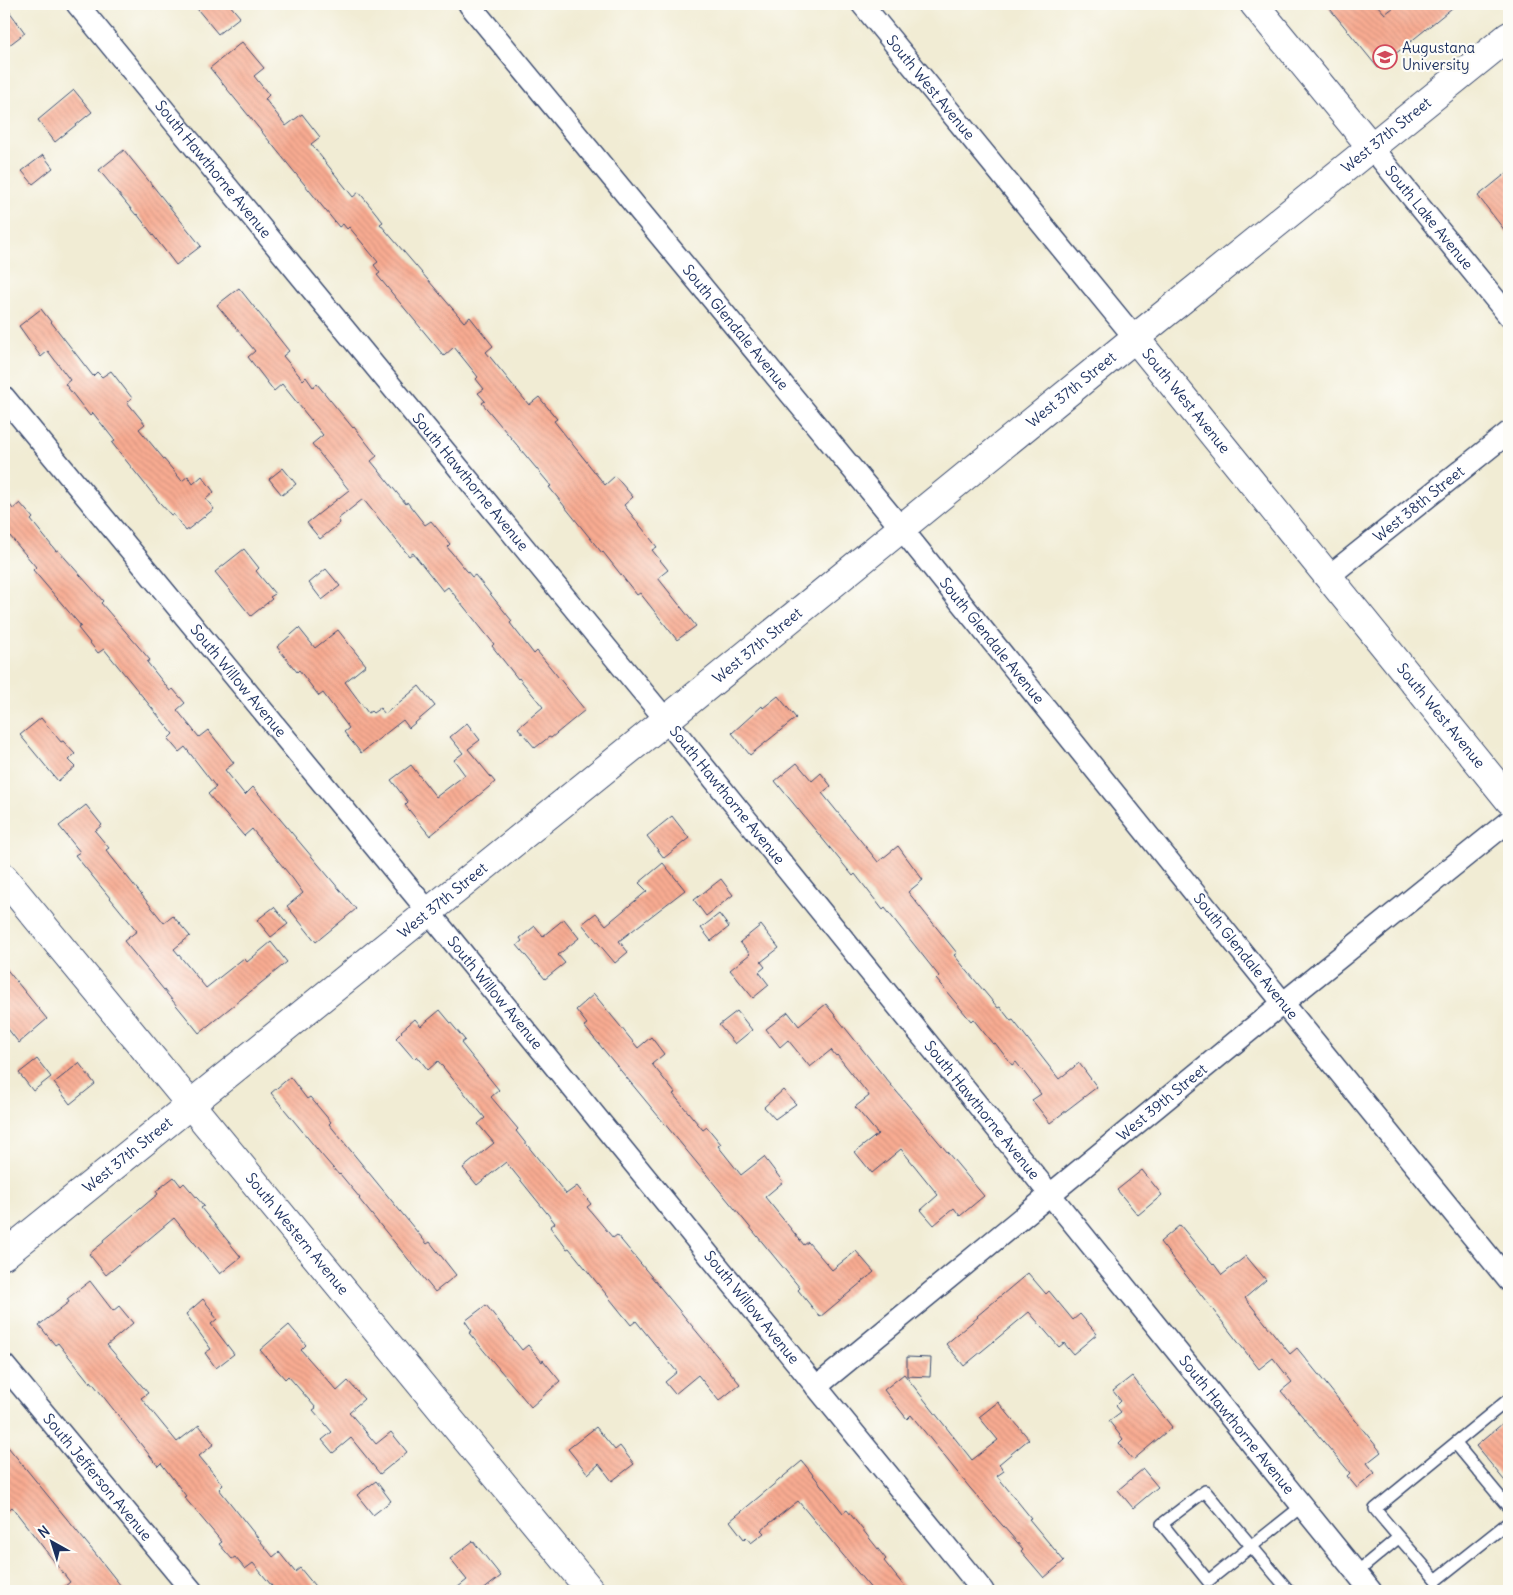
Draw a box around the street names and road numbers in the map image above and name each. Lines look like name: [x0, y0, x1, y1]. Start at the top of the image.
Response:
street label: South West Avenue: [882, 31, 979, 144]
street label: West 37th Street: [1337, 93, 1435, 177]
street label: South Hawthorne Avenue: [151, 96, 276, 242]
street label: South Lake Avenue: [1381, 161, 1477, 273]
street label: South Glendale Avenue: [679, 261, 793, 393]
street label: South West Avenue: [1138, 344, 1235, 457]
street label: West 37th Street: [1022, 347, 1120, 431]
street label: South Hawthorne Avenue: [408, 409, 533, 555]
street label: West 38th Street: [1369, 462, 1468, 546]
street label: South Glendale Avenue: [936, 574, 1049, 708]
street label: West 37th Street: [708, 603, 806, 687]
street label: South Willow Avenue: [186, 620, 291, 741]
street label: South West Avenue: [1393, 659, 1489, 772]
street label: South Hawthorne Avenue: [666, 722, 789, 868]
street label: West 37th Street: [394, 858, 491, 942]
street label: South Glendale Avenue: [1190, 889, 1303, 1023]
street label: South Willow Avenue: [443, 932, 547, 1053]
street label: South Hawthorne Avenue: [920, 1037, 1044, 1183]
street label: West 39th Street: [1113, 1059, 1211, 1145]
street label: West 37th Street: [79, 1113, 176, 1197]
street label: South Western Avenue: [242, 1169, 353, 1299]
street label: South Willow Avenue: [700, 1247, 804, 1368]
street label: South Hawthorne Avenue: [1175, 1351, 1299, 1498]
street label: South Jefferson Avenue: [39, 1409, 156, 1545]

